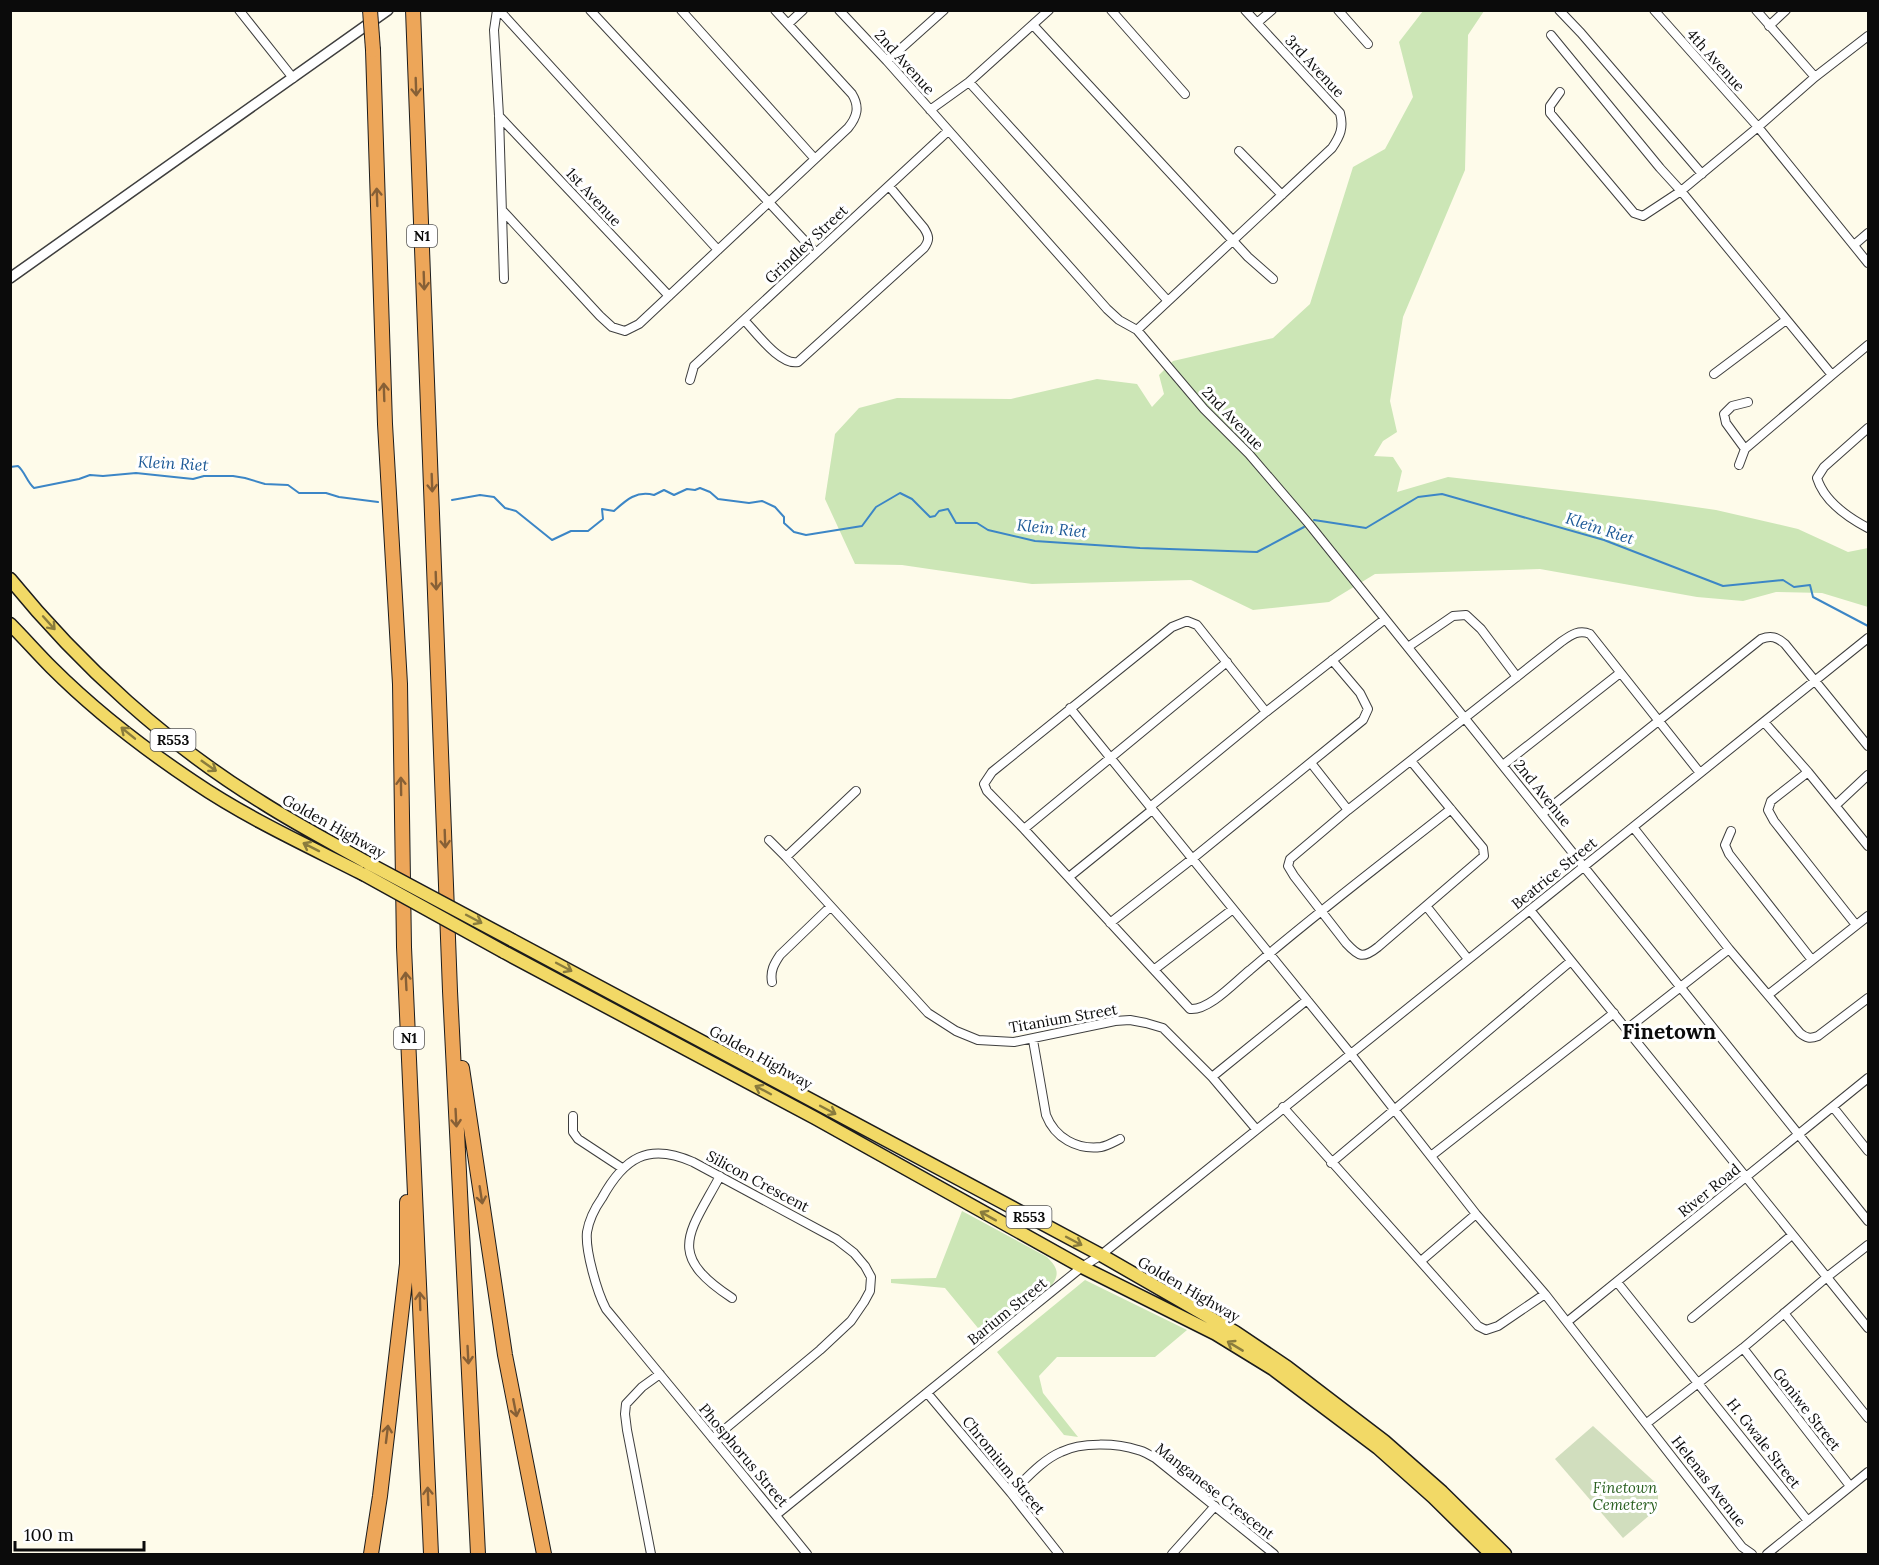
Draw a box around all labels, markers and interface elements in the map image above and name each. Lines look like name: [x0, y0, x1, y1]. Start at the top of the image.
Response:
street label: 4th Avenue: [1683, 25, 1749, 95]
street label: 2nd Avenue: [871, 26, 939, 98]
street label: 3rd Avenue: [1281, 31, 1349, 101]
one-way arrow: [411, 76, 422, 96]
street label: 1st Avenue: [562, 164, 626, 230]
one-way arrow: [372, 188, 383, 208]
street label: Grindley Street: [760, 201, 852, 287]
road number: N1: [407, 225, 437, 247]
one-way arrow: [419, 271, 430, 291]
street label: 2nd Avenue: [1198, 382, 1268, 454]
one-way arrow: [378, 383, 390, 403]
water label: Klein Riet: [137, 451, 209, 475]
one-way arrow: [427, 472, 438, 492]
water label: Klein Riet: [1563, 508, 1637, 548]
water label: Klein Riet: [1016, 514, 1088, 542]
one-way arrow: [430, 571, 441, 591]
one-way arrow: [42, 615, 56, 630]
one-way arrow: [121, 727, 137, 740]
road number: R553: [150, 729, 195, 751]
street label: 2nd Avenue: [1510, 756, 1576, 830]
one-way arrow: [201, 760, 217, 772]
one-way arrow: [396, 776, 407, 796]
street label: Golden Highway: [279, 790, 389, 862]
one-way arrow: [439, 829, 451, 849]
street label: Beatrice Street: [1508, 833, 1601, 913]
one-way arrow: [302, 841, 320, 853]
one-way arrow: [464, 914, 482, 925]
one-way arrow: [554, 962, 572, 973]
one-way arrow: [400, 971, 411, 991]
street label: Titanium Street: [1007, 999, 1119, 1037]
district label: Finetown: [1622, 1018, 1716, 1045]
street label: Golden Highway: [706, 1021, 816, 1093]
road number: N1: [394, 1027, 424, 1049]
one-way arrow: [754, 1084, 772, 1096]
one-way arrow: [818, 1105, 836, 1116]
one-way arrow: [451, 1107, 462, 1127]
street label: Silicon Crescent: [703, 1146, 813, 1216]
street label: River Road: [1674, 1159, 1744, 1221]
one-way arrow: [475, 1184, 486, 1204]
road number: R553: [1006, 1206, 1052, 1228]
one-way arrow: [980, 1210, 997, 1222]
one-way arrow: [1065, 1235, 1082, 1247]
street label: Golden Highway: [1134, 1252, 1244, 1326]
street label: Barium Street: [963, 1273, 1051, 1349]
one-way arrow: [415, 1292, 426, 1312]
one-way arrow: [1227, 1339, 1244, 1351]
one-way arrow: [463, 1344, 474, 1364]
street label: Goniwe Street: [1769, 1364, 1845, 1454]
street label: H. Gwale Street: [1723, 1394, 1805, 1492]
one-way arrow: [510, 1398, 521, 1417]
street label: Phosphorus Street: [695, 1399, 793, 1511]
street label: Chromium Street: [959, 1412, 1050, 1518]
one-way arrow: [382, 1425, 393, 1445]
street label: Helenas Avenue: [1668, 1432, 1750, 1530]
street label: Manganese Crescent: [1152, 1439, 1278, 1543]
park label: Finetown Cemetery: [1592, 1478, 1658, 1514]
one-way arrow: [423, 1487, 434, 1507]
scale bar: [15, 1514, 144, 1552]
text: 100 m: [24, 1523, 74, 1546]

